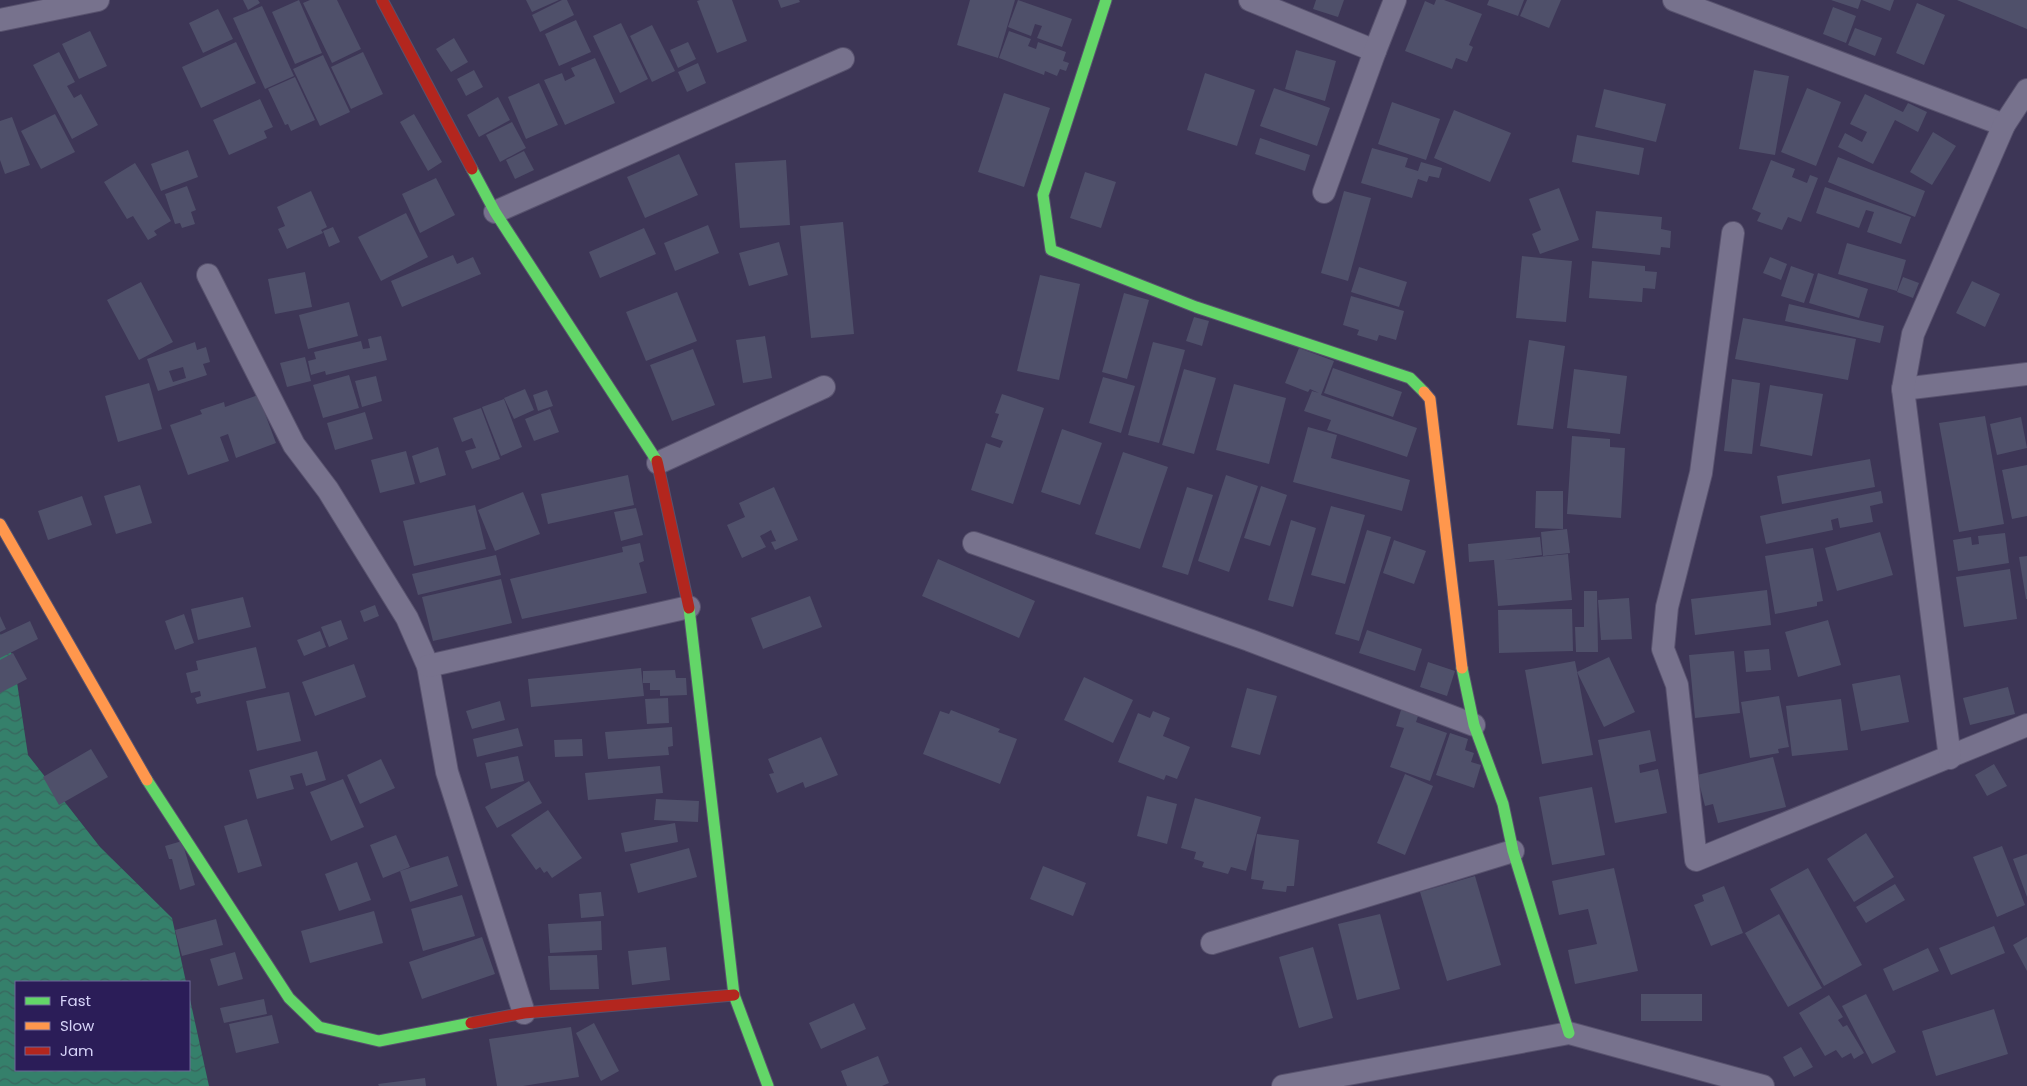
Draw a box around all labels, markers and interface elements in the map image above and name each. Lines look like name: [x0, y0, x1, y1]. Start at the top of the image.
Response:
legend: [15, 981, 190, 1071]
text: Fast: [60, 990, 91, 1011]
text: Slow: [60, 1015, 95, 1036]
text: Jam: [60, 1040, 94, 1061]

